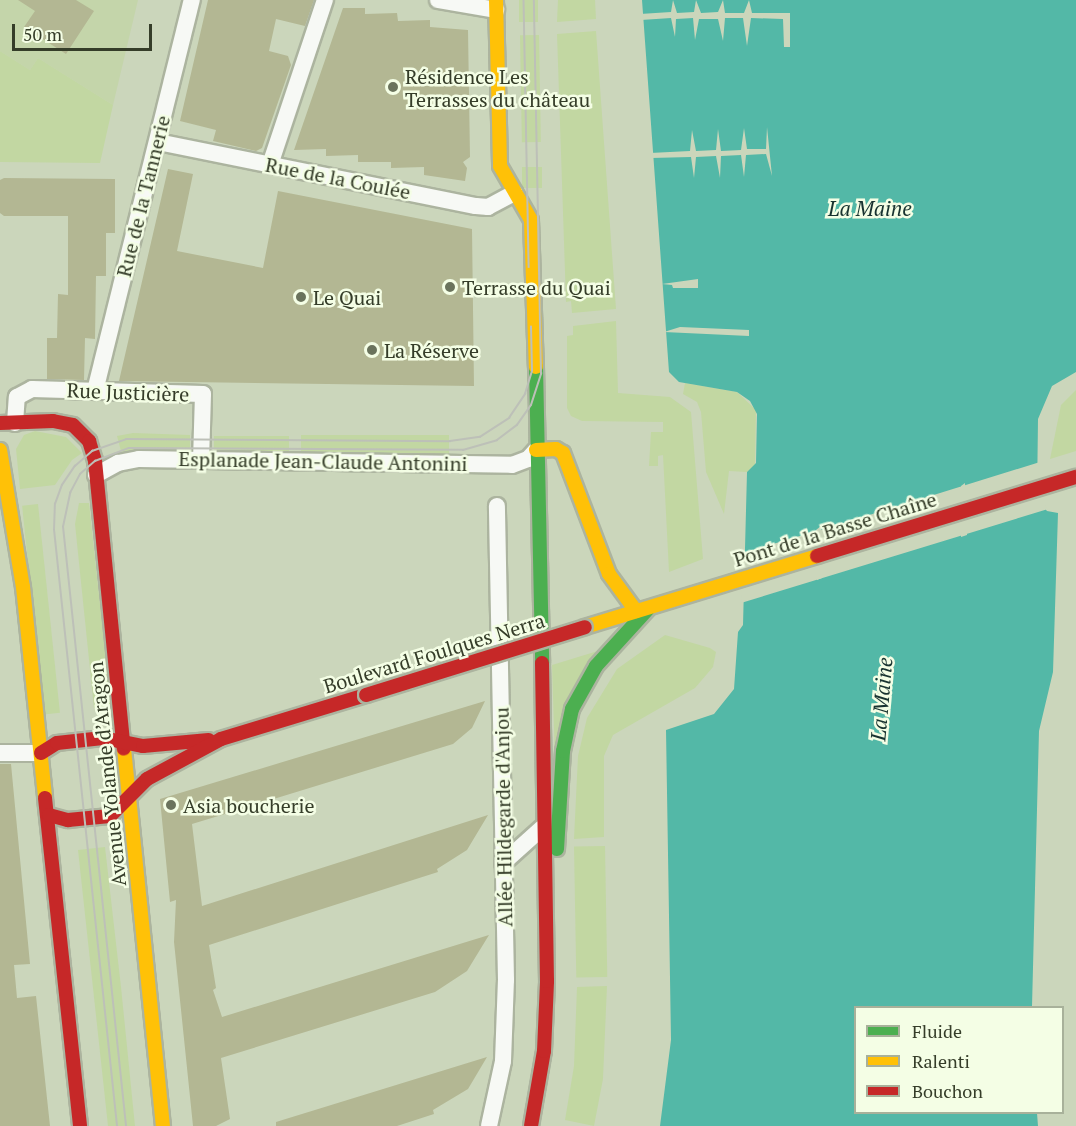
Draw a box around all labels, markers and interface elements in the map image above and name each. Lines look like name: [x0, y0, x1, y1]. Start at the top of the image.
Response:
scale bar: [15, 12, 154, 50]
text: 50 m: [23, 22, 62, 46]
place label: Résidence Les Terrasses du château: [405, 64, 590, 111]
marker: Résidence Les Terrasses du château: [386, 80, 400, 94]
street label: Rue de la Tannerie: [111, 113, 175, 279]
street label: Rue de la Coulée: [263, 152, 413, 204]
water label: La Maine: [828, 195, 912, 221]
place label: Terrasse du Quai: [462, 275, 611, 299]
marker: Terrasse du Quai: [443, 280, 457, 294]
place label: Le Quai: [313, 285, 381, 309]
marker: Le Quai: [294, 290, 308, 304]
place label: La Réserve: [384, 338, 479, 362]
marker: La Réserve: [365, 343, 379, 357]
street label: Rue Justicière: [66, 378, 190, 406]
street label: Esplanade Jean-Claude Antonini: [178, 446, 468, 476]
street label: Pont de la Basse Chaîne: [731, 487, 939, 571]
street label: Boulevard Foulques Nerra: [320, 608, 548, 698]
water label: La Maine: [865, 656, 897, 742]
street label: Avenue Yolande d’Aragon: [83, 660, 131, 888]
street label: Allée Hildegarde d'Anjou: [489, 707, 517, 927]
place label: Asia boucherie: [183, 793, 315, 817]
marker: Asia boucherie: [164, 798, 178, 812]
legend: [854, 1006, 1064, 1114]
text: Fluide: [912, 1019, 962, 1043]
text: Ralenti: [912, 1049, 970, 1073]
text: Bouchon: [912, 1079, 983, 1103]

